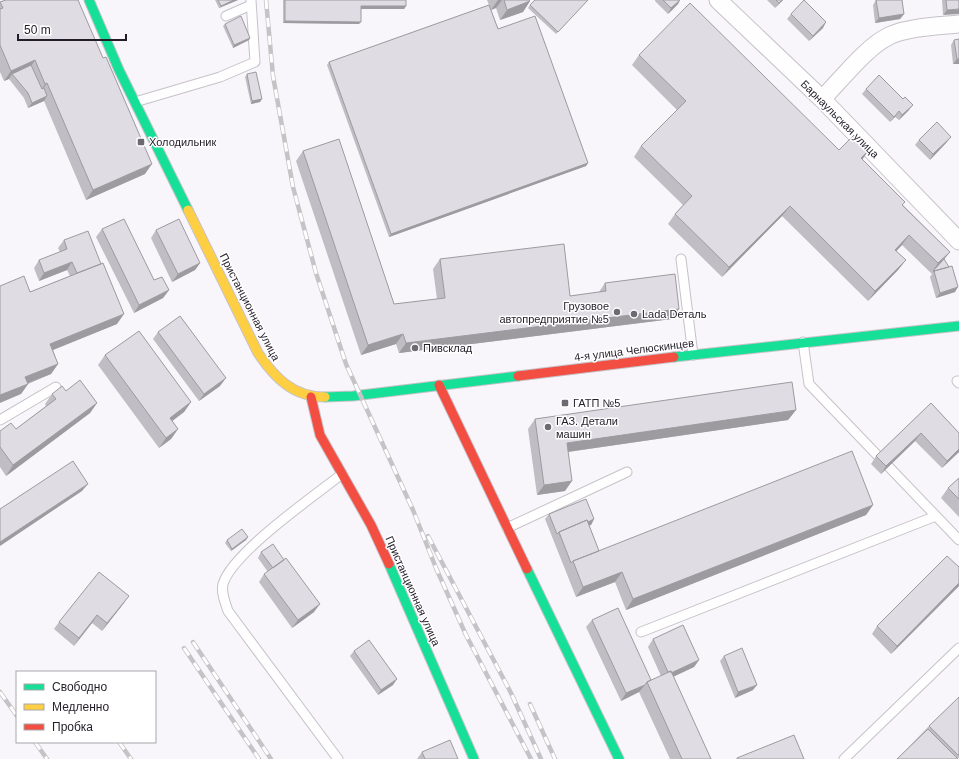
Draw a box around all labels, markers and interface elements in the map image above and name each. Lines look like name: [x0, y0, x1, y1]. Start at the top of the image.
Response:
scale bar: [18, 16, 126, 42]
text: 50 m: [24, 23, 51, 37]
street label: Барнаульская улица: [799, 78, 882, 161]
place label: Холодильник: [149, 136, 216, 148]
marker: Холодильник: [136, 137, 146, 147]
street label: Пристанционная улица: [218, 251, 283, 363]
place label: Грузовое автопредприятие №5: [499, 300, 609, 325]
marker: Грузовое автопредприятие №5: [612, 307, 622, 317]
place label: Lada Dеталь: [642, 308, 707, 320]
marker: Lada Dеталь: [629, 309, 639, 319]
street label: 4-я улица Челюскинцев: [573, 337, 695, 363]
place label: Пивсклад: [423, 342, 473, 354]
marker: Пивсклад: [410, 343, 420, 353]
place label: ГАТП №5: [573, 397, 620, 409]
marker: ГАТП №5: [560, 398, 570, 408]
place label: ГАЗ. Детали машин: [556, 415, 618, 440]
marker: ГАЗ. Детали машин: [543, 422, 553, 432]
street label: Пристанционная улица: [383, 534, 443, 649]
legend: [16, 671, 156, 743]
text: Свободно: [52, 680, 107, 694]
text: Медленно: [52, 700, 109, 714]
text: Пробка: [52, 720, 93, 734]

